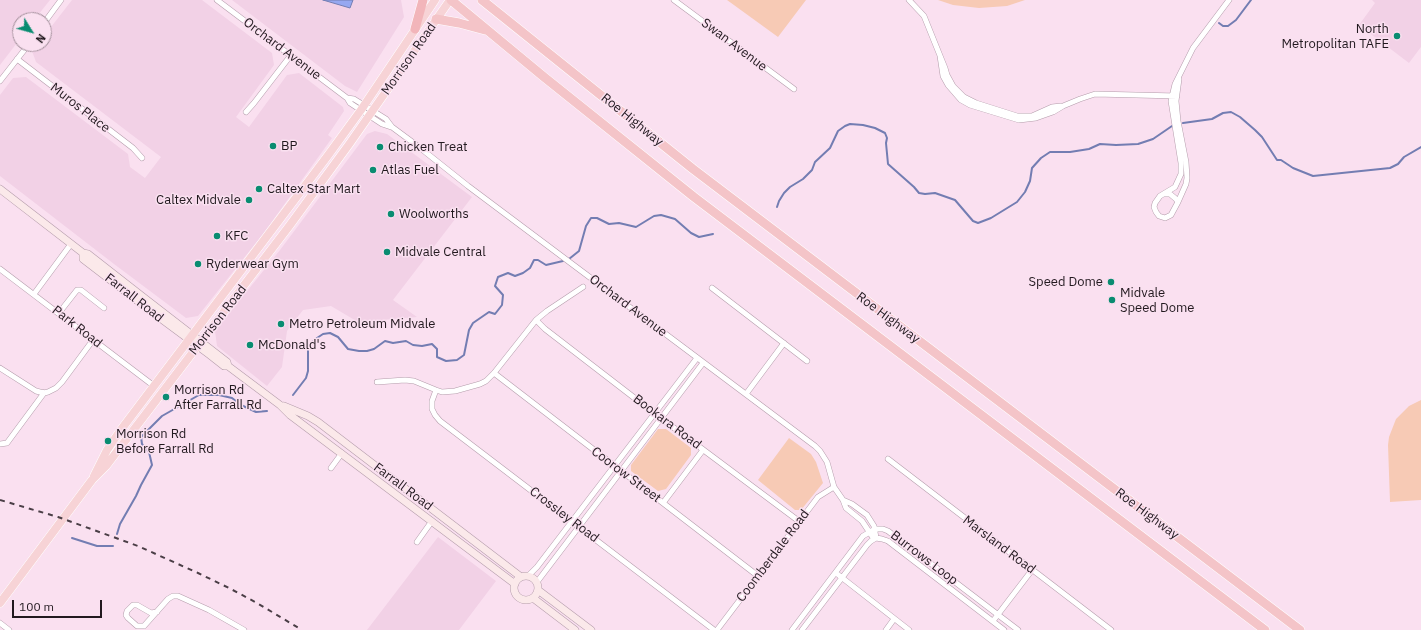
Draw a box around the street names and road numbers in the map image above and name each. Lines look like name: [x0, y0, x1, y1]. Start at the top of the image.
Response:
street label: Orchard Avenue: [240, 15, 324, 83]
street label: Swan Avenue: [698, 15, 770, 75]
street label: Morrison Road: [378, 20, 440, 98]
street label: Muros Place: [47, 80, 113, 136]
street label: Roe Highway: [598, 90, 666, 150]
street label: Farrall Road: [102, 270, 166, 326]
street label: Orchard Avenue: [586, 272, 670, 340]
street label: Morrison Road: [186, 282, 250, 358]
street label: Roe Highway: [853, 289, 923, 347]
street label: Park Road: [49, 303, 105, 351]
street label: Bookara Road: [630, 391, 704, 453]
street label: Coorow Street: [588, 444, 664, 506]
street label: Farrall Road: [370, 460, 436, 514]
street label: Crossley Road: [526, 484, 602, 546]
street label: Roe Highway: [1112, 485, 1182, 543]
street label: Coomberdale Road: [733, 507, 813, 605]
street label: Marsland Road: [960, 513, 1038, 577]
street label: Burrows Loop: [887, 528, 961, 588]

